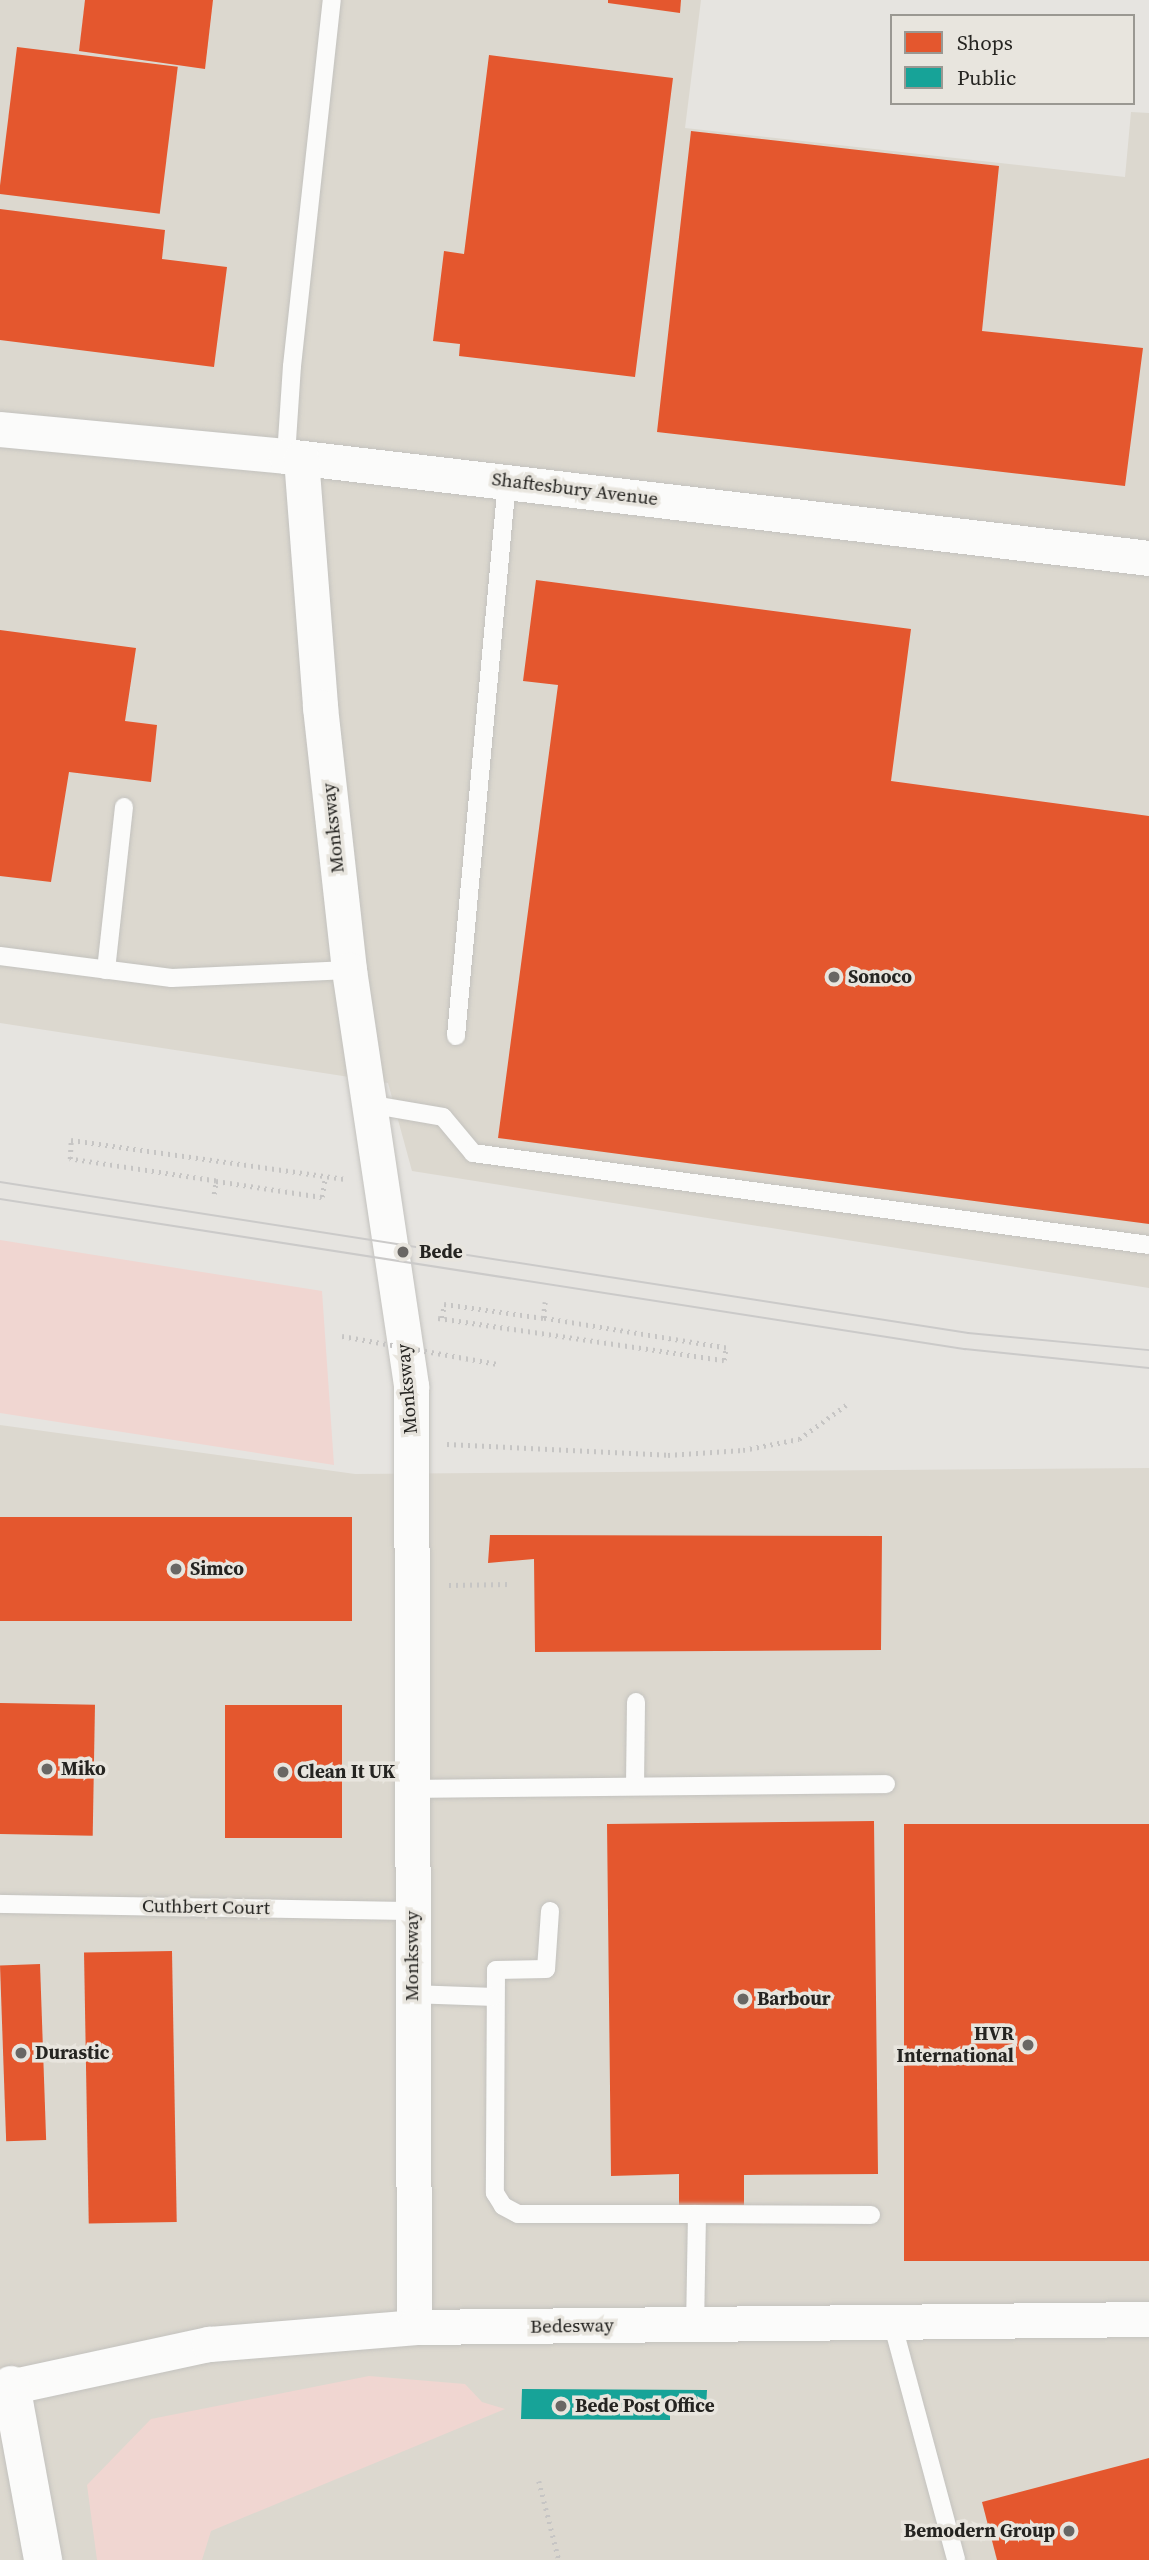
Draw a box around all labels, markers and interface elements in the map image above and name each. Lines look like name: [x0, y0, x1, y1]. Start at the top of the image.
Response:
legend: [890, 14, 1135, 105]
text: Shops: [957, 28, 1013, 57]
text: Public: [957, 63, 1016, 92]
street label: Shaftesbury Avenue: [491, 467, 659, 511]
street label: Monksway: [317, 782, 349, 874]
place label: Sonoco: [848, 966, 912, 988]
marker: Sonoco: [826, 969, 842, 985]
place label: Bede: [419, 1241, 463, 1263]
marker: Bede: [393, 1242, 413, 1262]
street label: Monksway: [392, 1343, 422, 1435]
place label: Simco: [190, 1558, 244, 1580]
marker: Simco: [168, 1561, 184, 1577]
place label: Miko: [61, 1758, 106, 1780]
marker: Miko: [39, 1761, 55, 1777]
place label: Clean It UK: [297, 1761, 395, 1783]
marker: Clean It UK: [275, 1764, 291, 1780]
street label: Cuthbert Court: [142, 1894, 270, 1920]
street label: Monksway: [401, 1911, 423, 2001]
place label: Barbour: [757, 1988, 831, 2010]
marker: Barbour: [735, 1991, 751, 2007]
place label: HVR International: [897, 2023, 1014, 2067]
marker: HVR International: [1020, 2037, 1036, 2053]
place label: Durastic: [35, 2042, 110, 2064]
marker: Durastic: [13, 2045, 29, 2061]
street label: Bedesway: [530, 2314, 614, 2338]
place label: Bede Post Office: [575, 2395, 715, 2417]
marker: Bede Post Office: [553, 2398, 569, 2414]
place label: Bemodern Group: [904, 2520, 1055, 2542]
marker: Bemodern Group: [1061, 2523, 1077, 2539]

